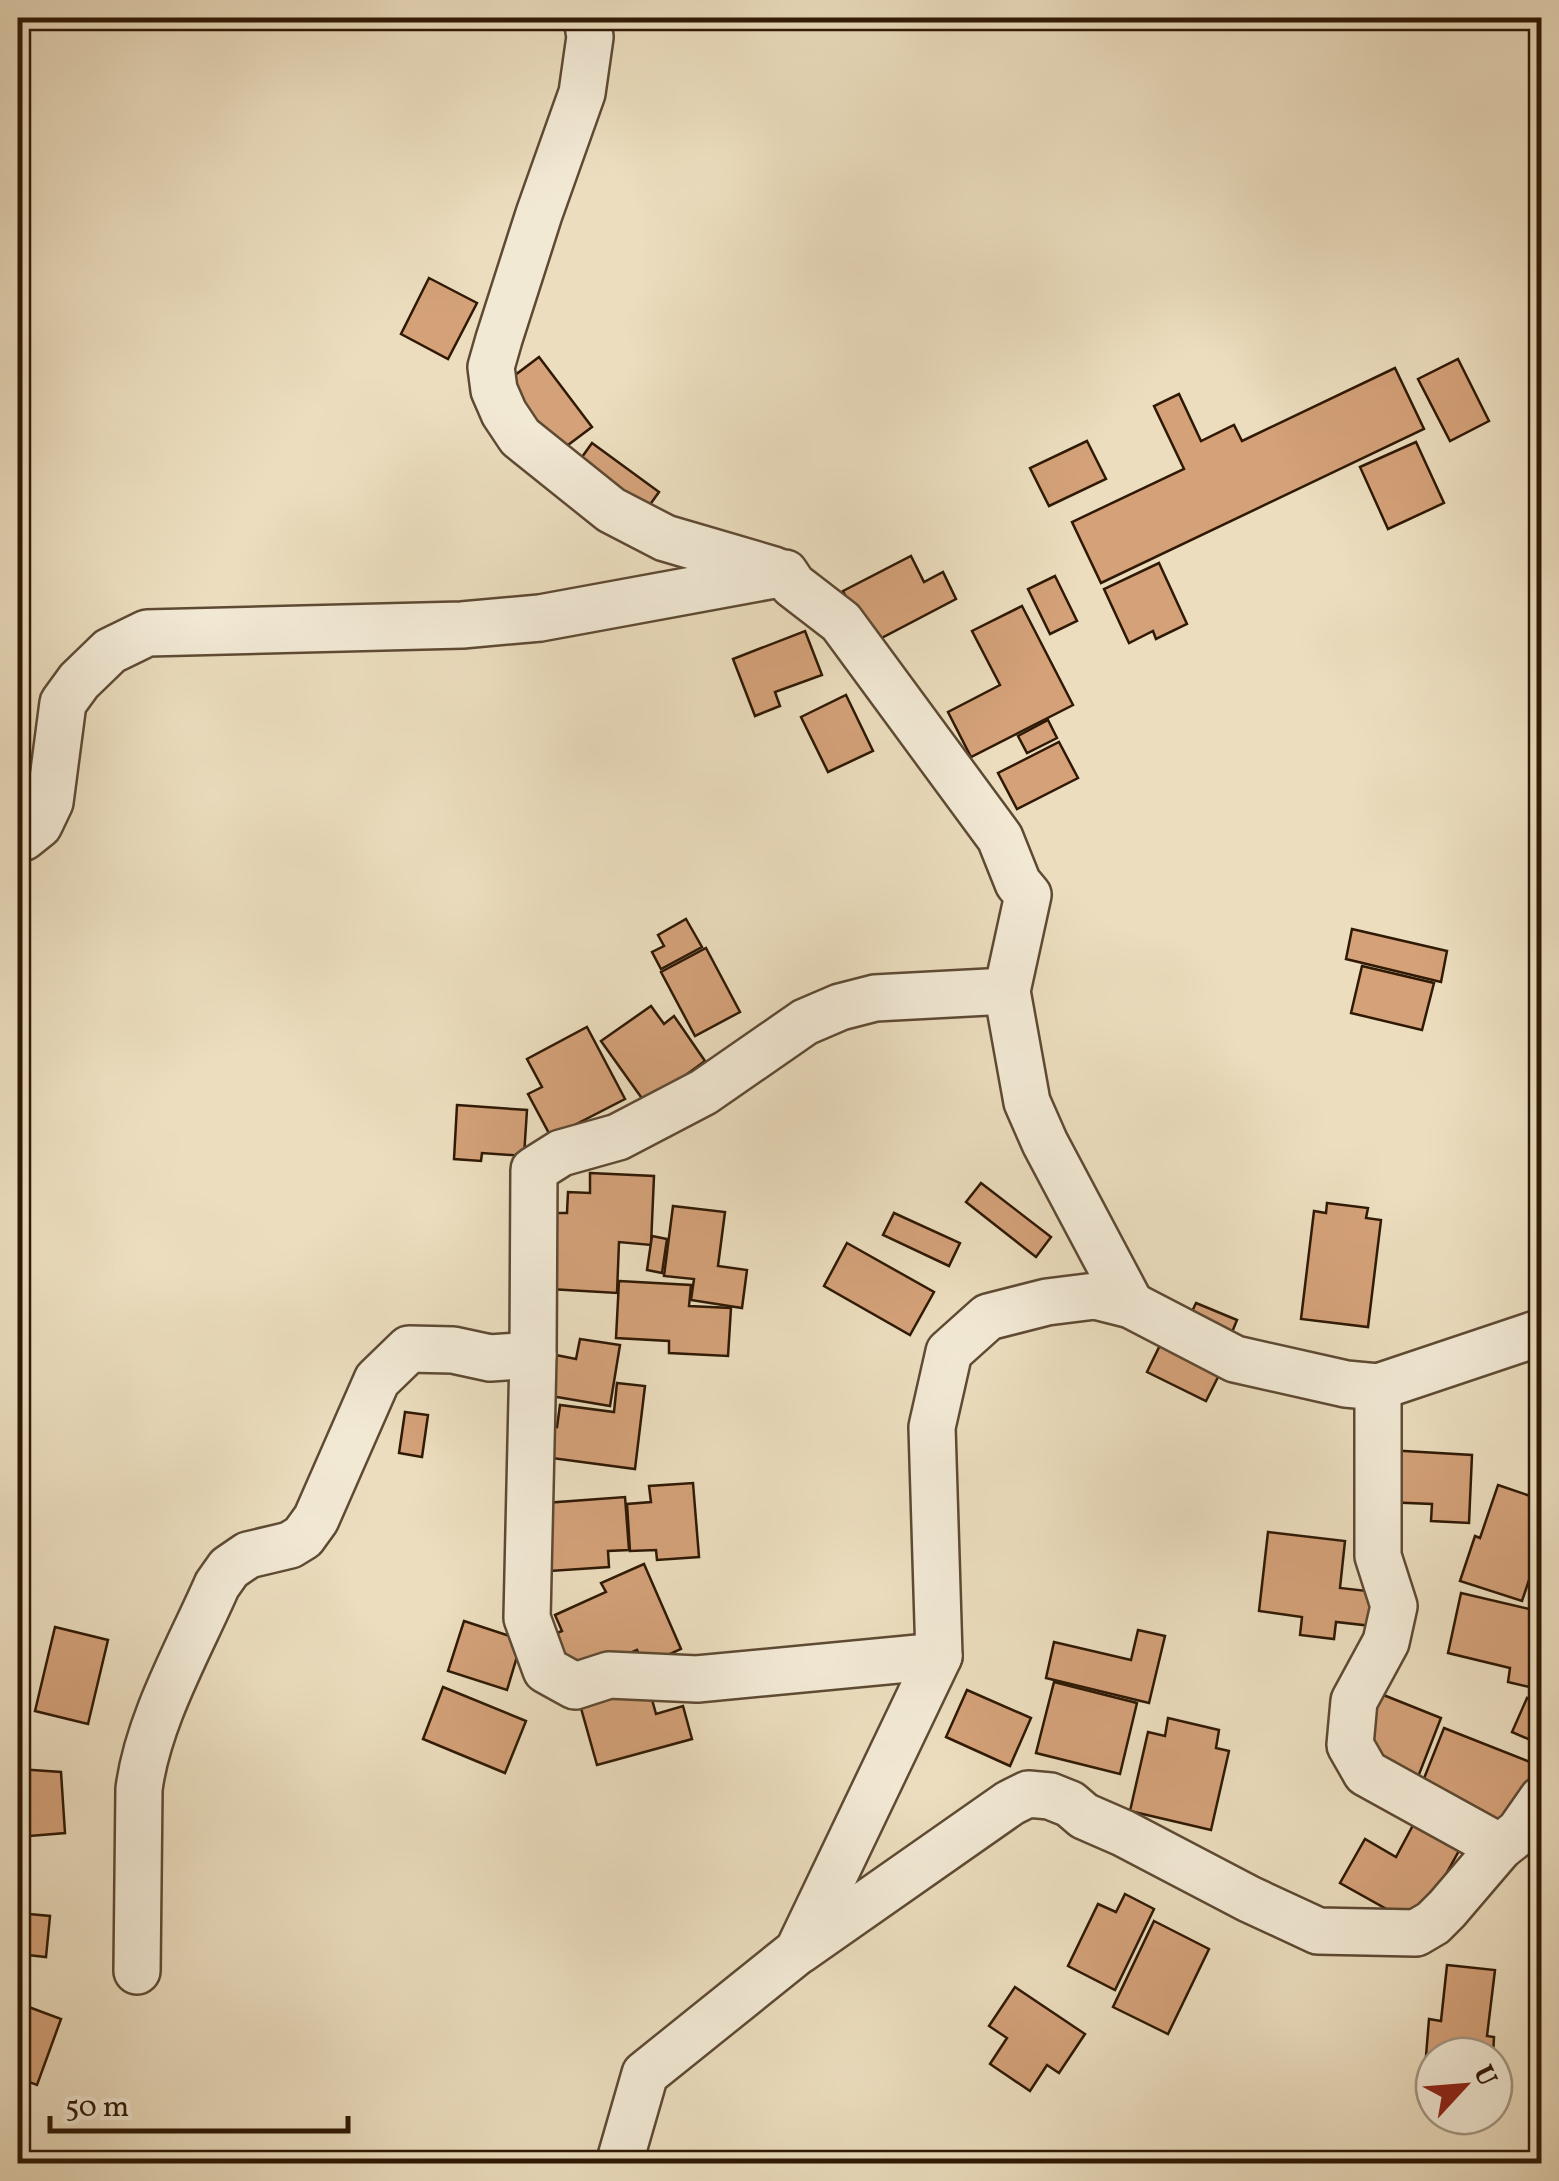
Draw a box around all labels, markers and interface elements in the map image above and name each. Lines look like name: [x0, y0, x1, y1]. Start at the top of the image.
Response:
north arrow: [1414, 2036, 1514, 2136]
text: U: [1462, 2059, 1506, 2093]
scale bar: [50, 2071, 348, 2133]
text: 50 m: [65, 2087, 129, 2129]

